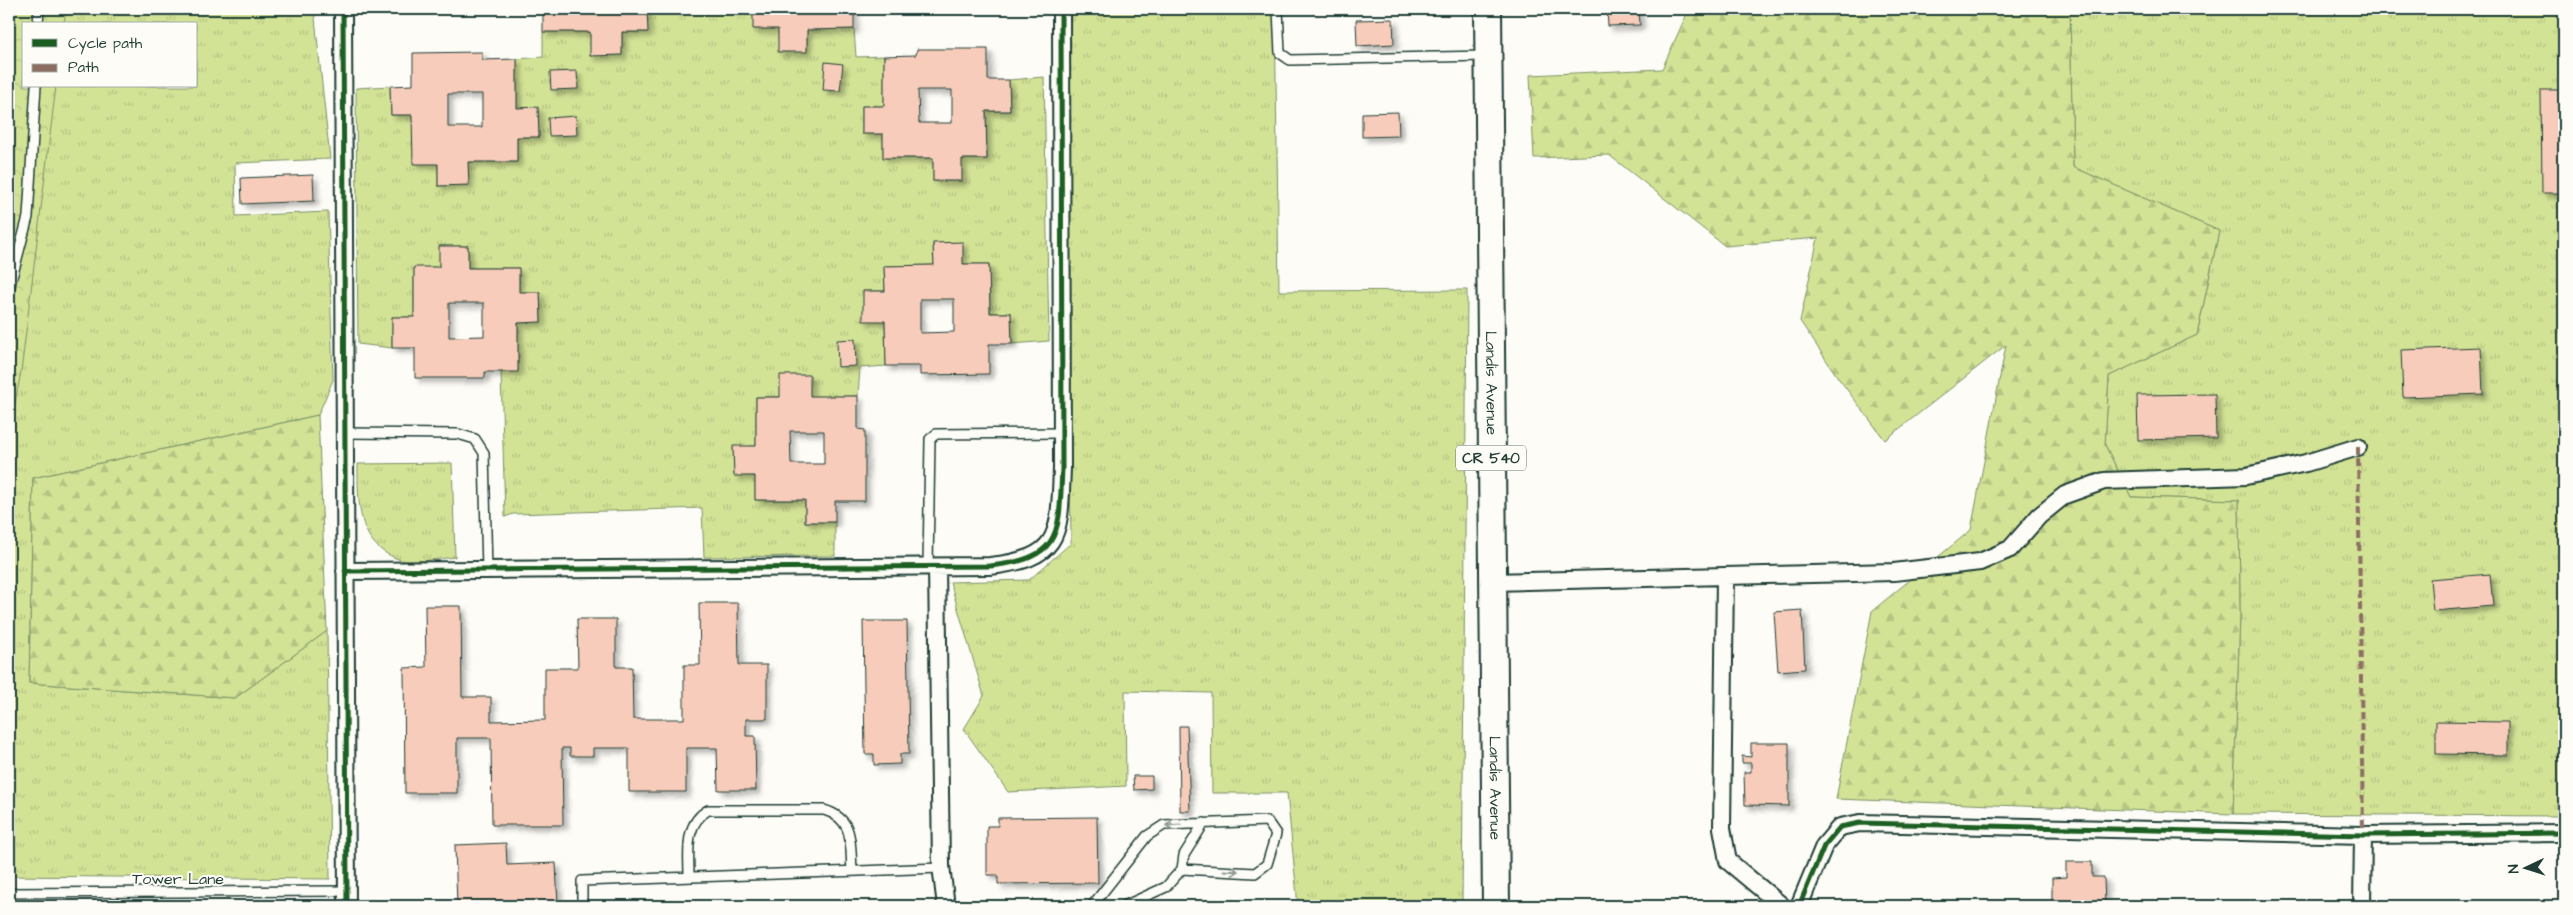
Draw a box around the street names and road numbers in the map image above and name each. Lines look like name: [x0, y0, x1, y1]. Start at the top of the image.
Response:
street label: Landis Avenue: [1480, 331, 1503, 436]
road number: CR 540: [1456, 446, 1526, 470]
street label: Landis Avenue: [1483, 736, 1506, 841]
street label: Tower Lane: [132, 868, 224, 890]

